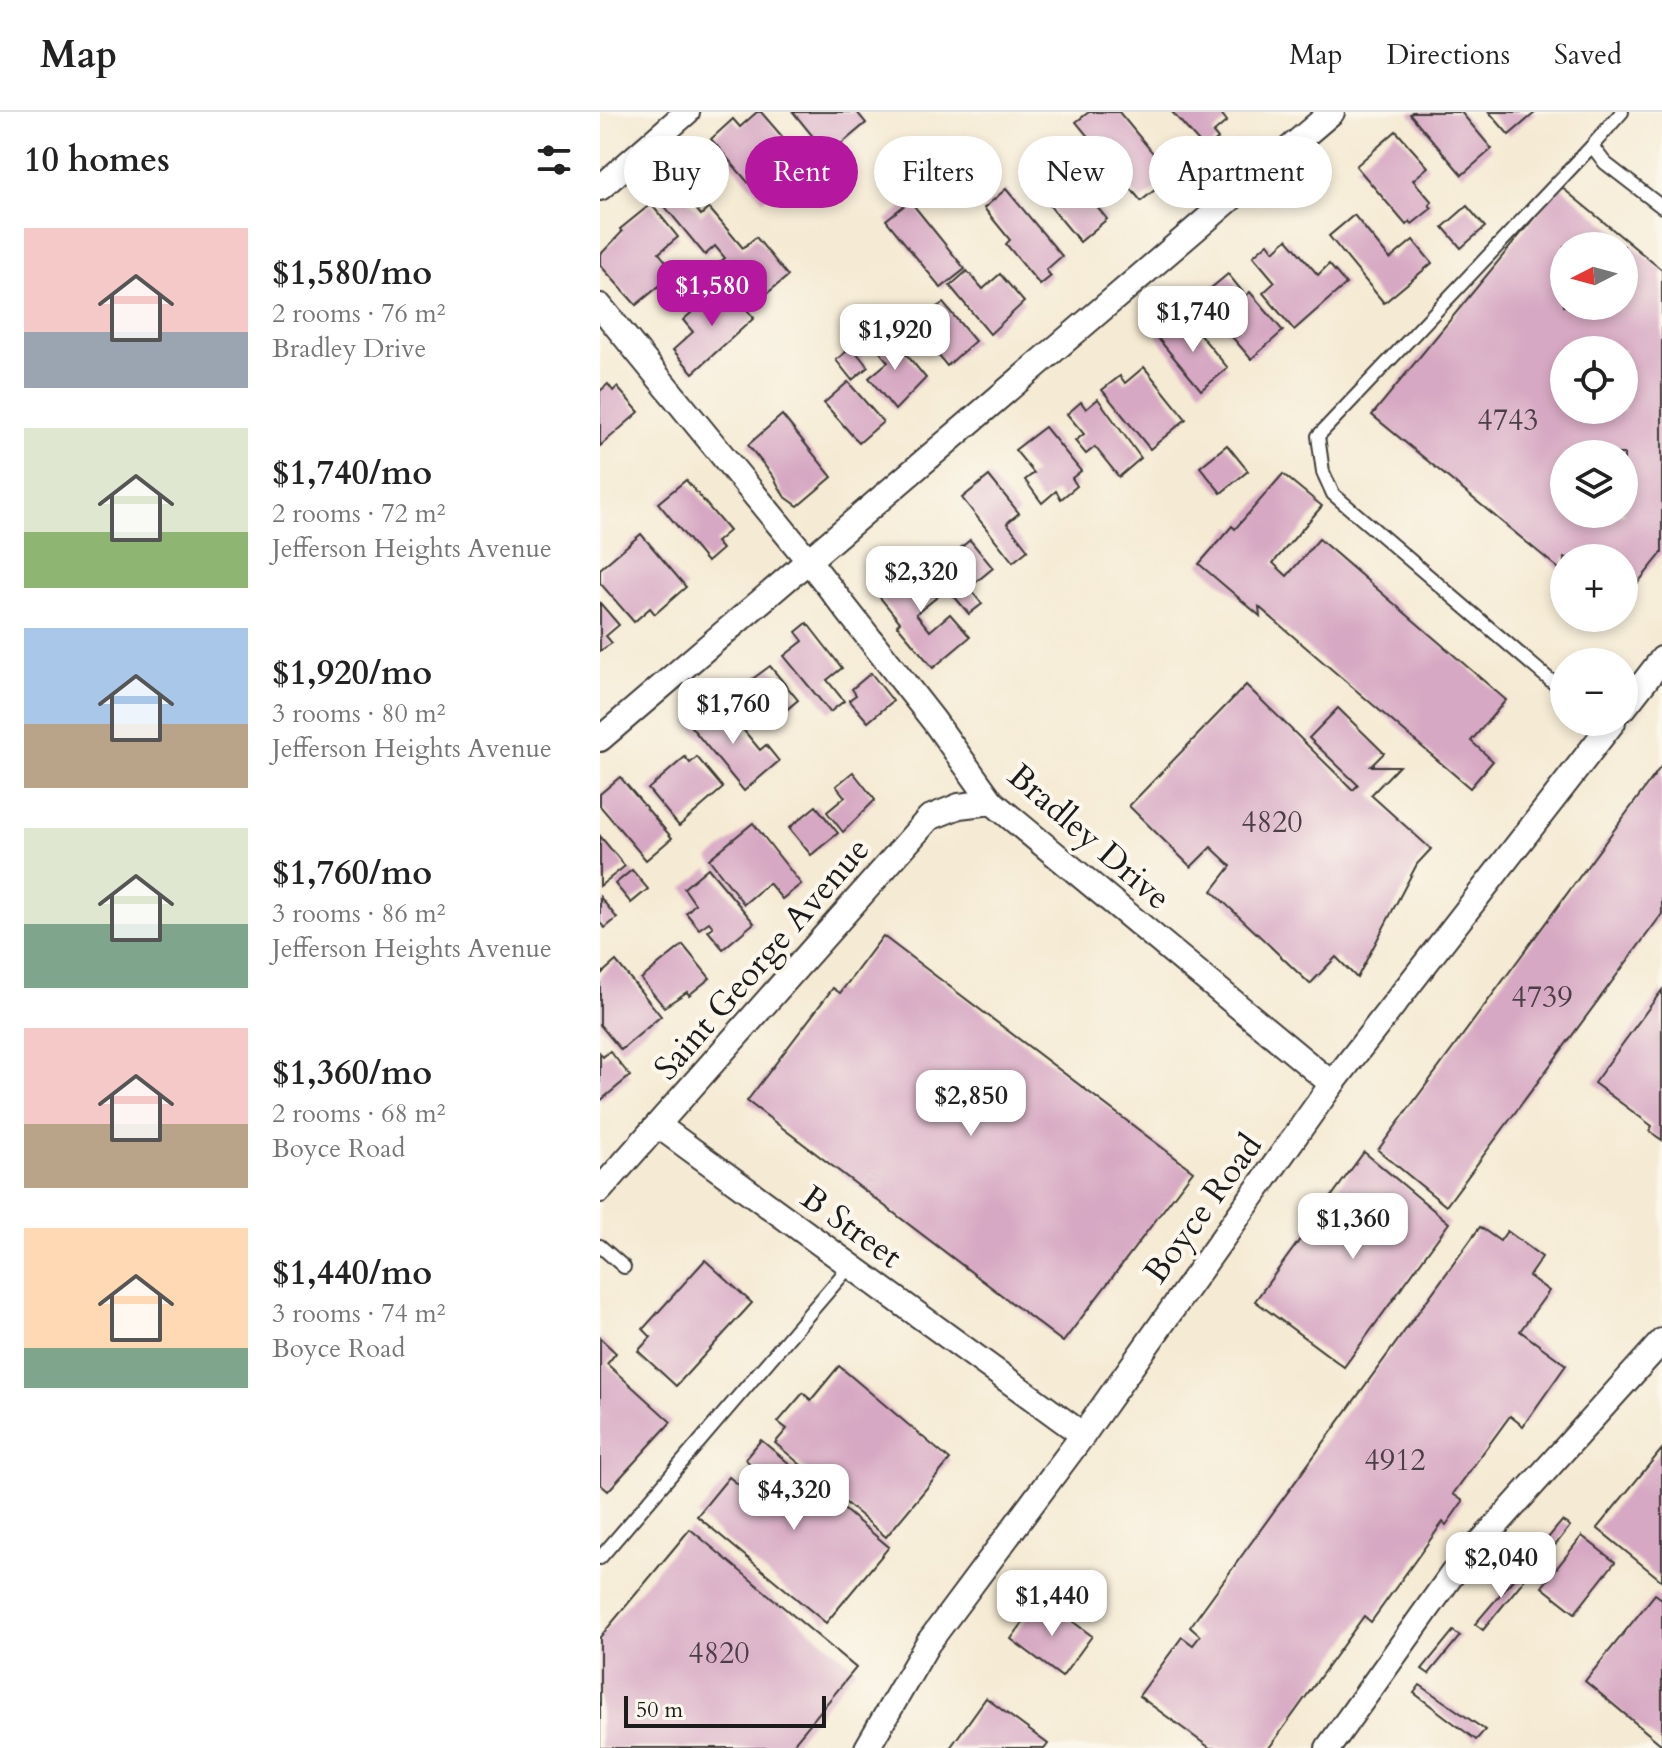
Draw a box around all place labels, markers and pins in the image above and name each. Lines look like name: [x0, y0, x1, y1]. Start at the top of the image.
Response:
pin: $1,580: [647, 260, 777, 328]
pin: $1,740: [1128, 286, 1258, 354]
pin: $1,920: [830, 304, 960, 372]
pin: $2,320: [856, 546, 986, 614]
pin: $1,760: [668, 678, 798, 746]
pin: $2,850: [906, 1070, 1036, 1138]
pin: $1,360: [1288, 1193, 1418, 1261]
pin: $4,320: [729, 1464, 859, 1532]
pin: $2,040: [1436, 1532, 1566, 1600]
pin: $1,440: [987, 1570, 1117, 1638]

